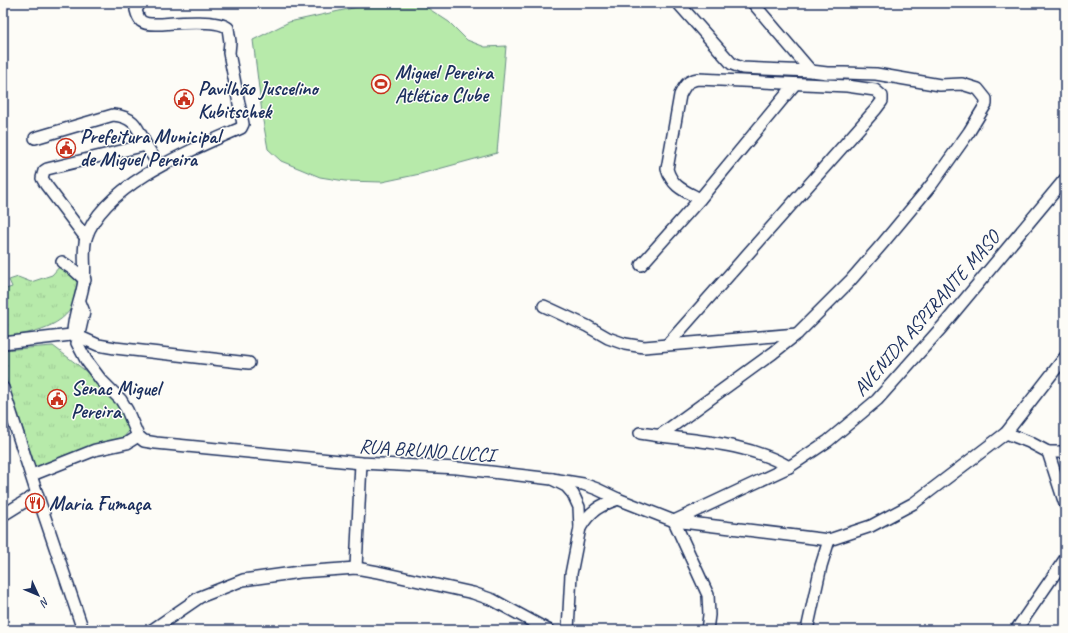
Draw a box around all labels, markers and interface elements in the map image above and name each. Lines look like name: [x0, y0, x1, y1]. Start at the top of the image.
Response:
place label: Miguel Pereira Atlético Clube: [395, 60, 495, 108]
sports icon: Miguel Pereira Atlético Clube: [370, 73, 392, 95]
place label: Pavilhão Juscelino Kubitschek: [198, 76, 319, 124]
public building icon: Pavilhão Juscelino Kubitschek: [173, 88, 195, 110]
place label: Prefeitura Municipal de Miguel Pereira: [80, 124, 224, 172]
public building icon: Prefeitura Municipal de Miguel Pereira: [55, 137, 77, 159]
street label: AVENIDA ASPIRANTE MASO: [848, 224, 1006, 401]
place label: Senac Miguel Pereira: [71, 376, 164, 424]
public building icon: Senac Miguel Pereira: [46, 388, 68, 410]
street label: RUA BRUNO LUCCI: [358, 433, 500, 468]
place label: Maria Fumaça: [49, 491, 152, 516]
restaurant icon: Maria Fumaça: [24, 492, 46, 514]
north arrow: [18, 575, 58, 615]
text: N: [36, 595, 53, 611]

